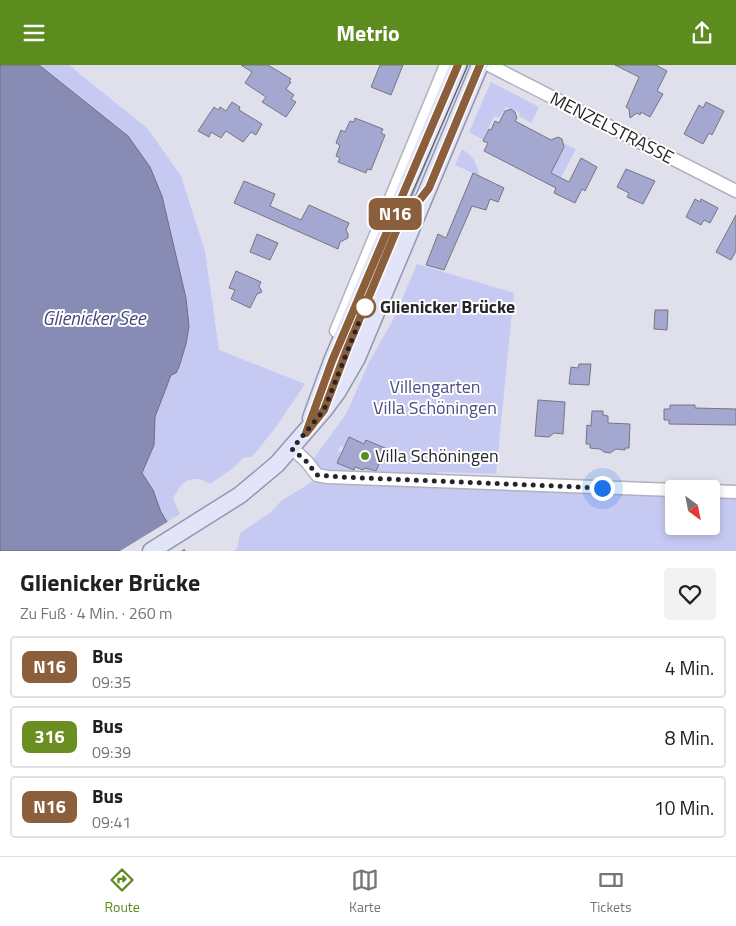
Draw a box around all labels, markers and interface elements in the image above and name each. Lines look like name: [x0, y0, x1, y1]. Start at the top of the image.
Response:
text: Metrio: [336, 16, 400, 50]
icon: menu: [20, 19, 48, 47]
icon: share: [688, 19, 716, 47]
street label: MENZELSTRASSE: [546, 85, 679, 170]
line badge: N16: [366, 198, 424, 230]
text: N16: [379, 200, 411, 227]
place label: Glienicker Brücke: [380, 293, 515, 320]
marker: Glienicker Brücke: [354, 296, 376, 318]
water label: Glienicker See: [43, 303, 147, 332]
park label: Villengarten Villa Schöningen: [373, 373, 497, 421]
place label: Villa Schöningen: [375, 442, 499, 469]
marker: Villa Schöningen: [359, 450, 371, 462]
your location: [590, 476, 615, 501]
north arrow: [665, 480, 720, 535]
map controls: [665, 480, 720, 535]
text: Glienicker Brücke: [20, 564, 200, 600]
button: heart: [664, 568, 716, 620]
text: Zu Fuß · 4 Min. · 260 m: [20, 601, 173, 625]
text: Bus: [92, 641, 123, 670]
text: N16: [33, 653, 66, 680]
text: 4 Min.: [665, 653, 714, 682]
text: 09:35: [92, 670, 131, 694]
text: Bus: [92, 711, 123, 740]
text: 316: [34, 723, 65, 750]
text: 8 Min.: [665, 723, 714, 752]
text: 09:39: [92, 740, 131, 764]
text: Bus: [92, 781, 123, 810]
text: N16: [33, 793, 66, 820]
text: 10 Min.: [654, 793, 714, 822]
text: 09:41: [92, 810, 131, 834]
tab: Route: [105, 866, 140, 917]
tab: Karte: [349, 866, 381, 917]
tab: Tickets: [590, 866, 631, 917]

